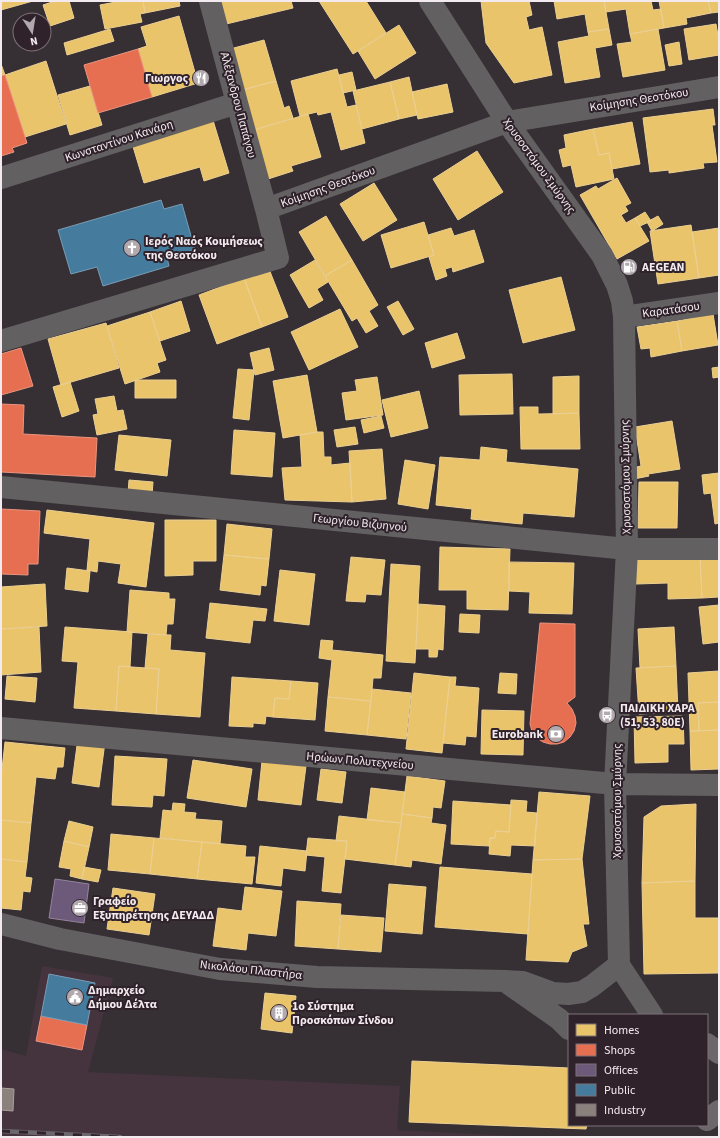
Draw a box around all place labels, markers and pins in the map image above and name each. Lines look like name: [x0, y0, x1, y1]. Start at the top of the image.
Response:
restaurant icon: Γιωργος: [191, 68, 211, 88]
place label: Γιωργος: [145, 70, 189, 87]
place label: Ιερός Ναός Κοιμήσεως της Θεοτόκου: [145, 233, 263, 264]
church icon: Ιερός Ναός Κοιμήσεως της Θεοτόκου: [122, 238, 142, 258]
fuel station icon: AEGEAN: [619, 257, 639, 277]
place label: AEGEAN: [641, 259, 685, 276]
place label: ΠΑΙΔΙΚΗ ΧΑΡΑ (51, 53, 80Ε): [620, 700, 695, 731]
bus stop icon: ΠΑΙΔΙΚΗ ΧΑΡΑ (51, 53, 80Ε): [597, 705, 617, 725]
bank icon: Eurobank: [546, 724, 566, 744]
place label: Eurobank: [492, 726, 543, 743]
place label: Γραφείο Εξυπηρέτησης ΔΕΥΑΔΔ: [93, 893, 214, 924]
office icon: Γραφείο Εξυπηρέτησης ΔΕΥΑΔΔ: [70, 898, 90, 918]
place label: Δημαρχείο Δήμου Δέλτα: [88, 982, 158, 1013]
public building icon: Δημαρχείο Δήμου Δέλτα: [65, 987, 85, 1007]
place label: 1ο Σύστημα Προσκόπων Σίνδου: [292, 998, 394, 1029]
building icon: 1ο Σύστημα Προσκόπων Σίνδου: [269, 1003, 289, 1023]

